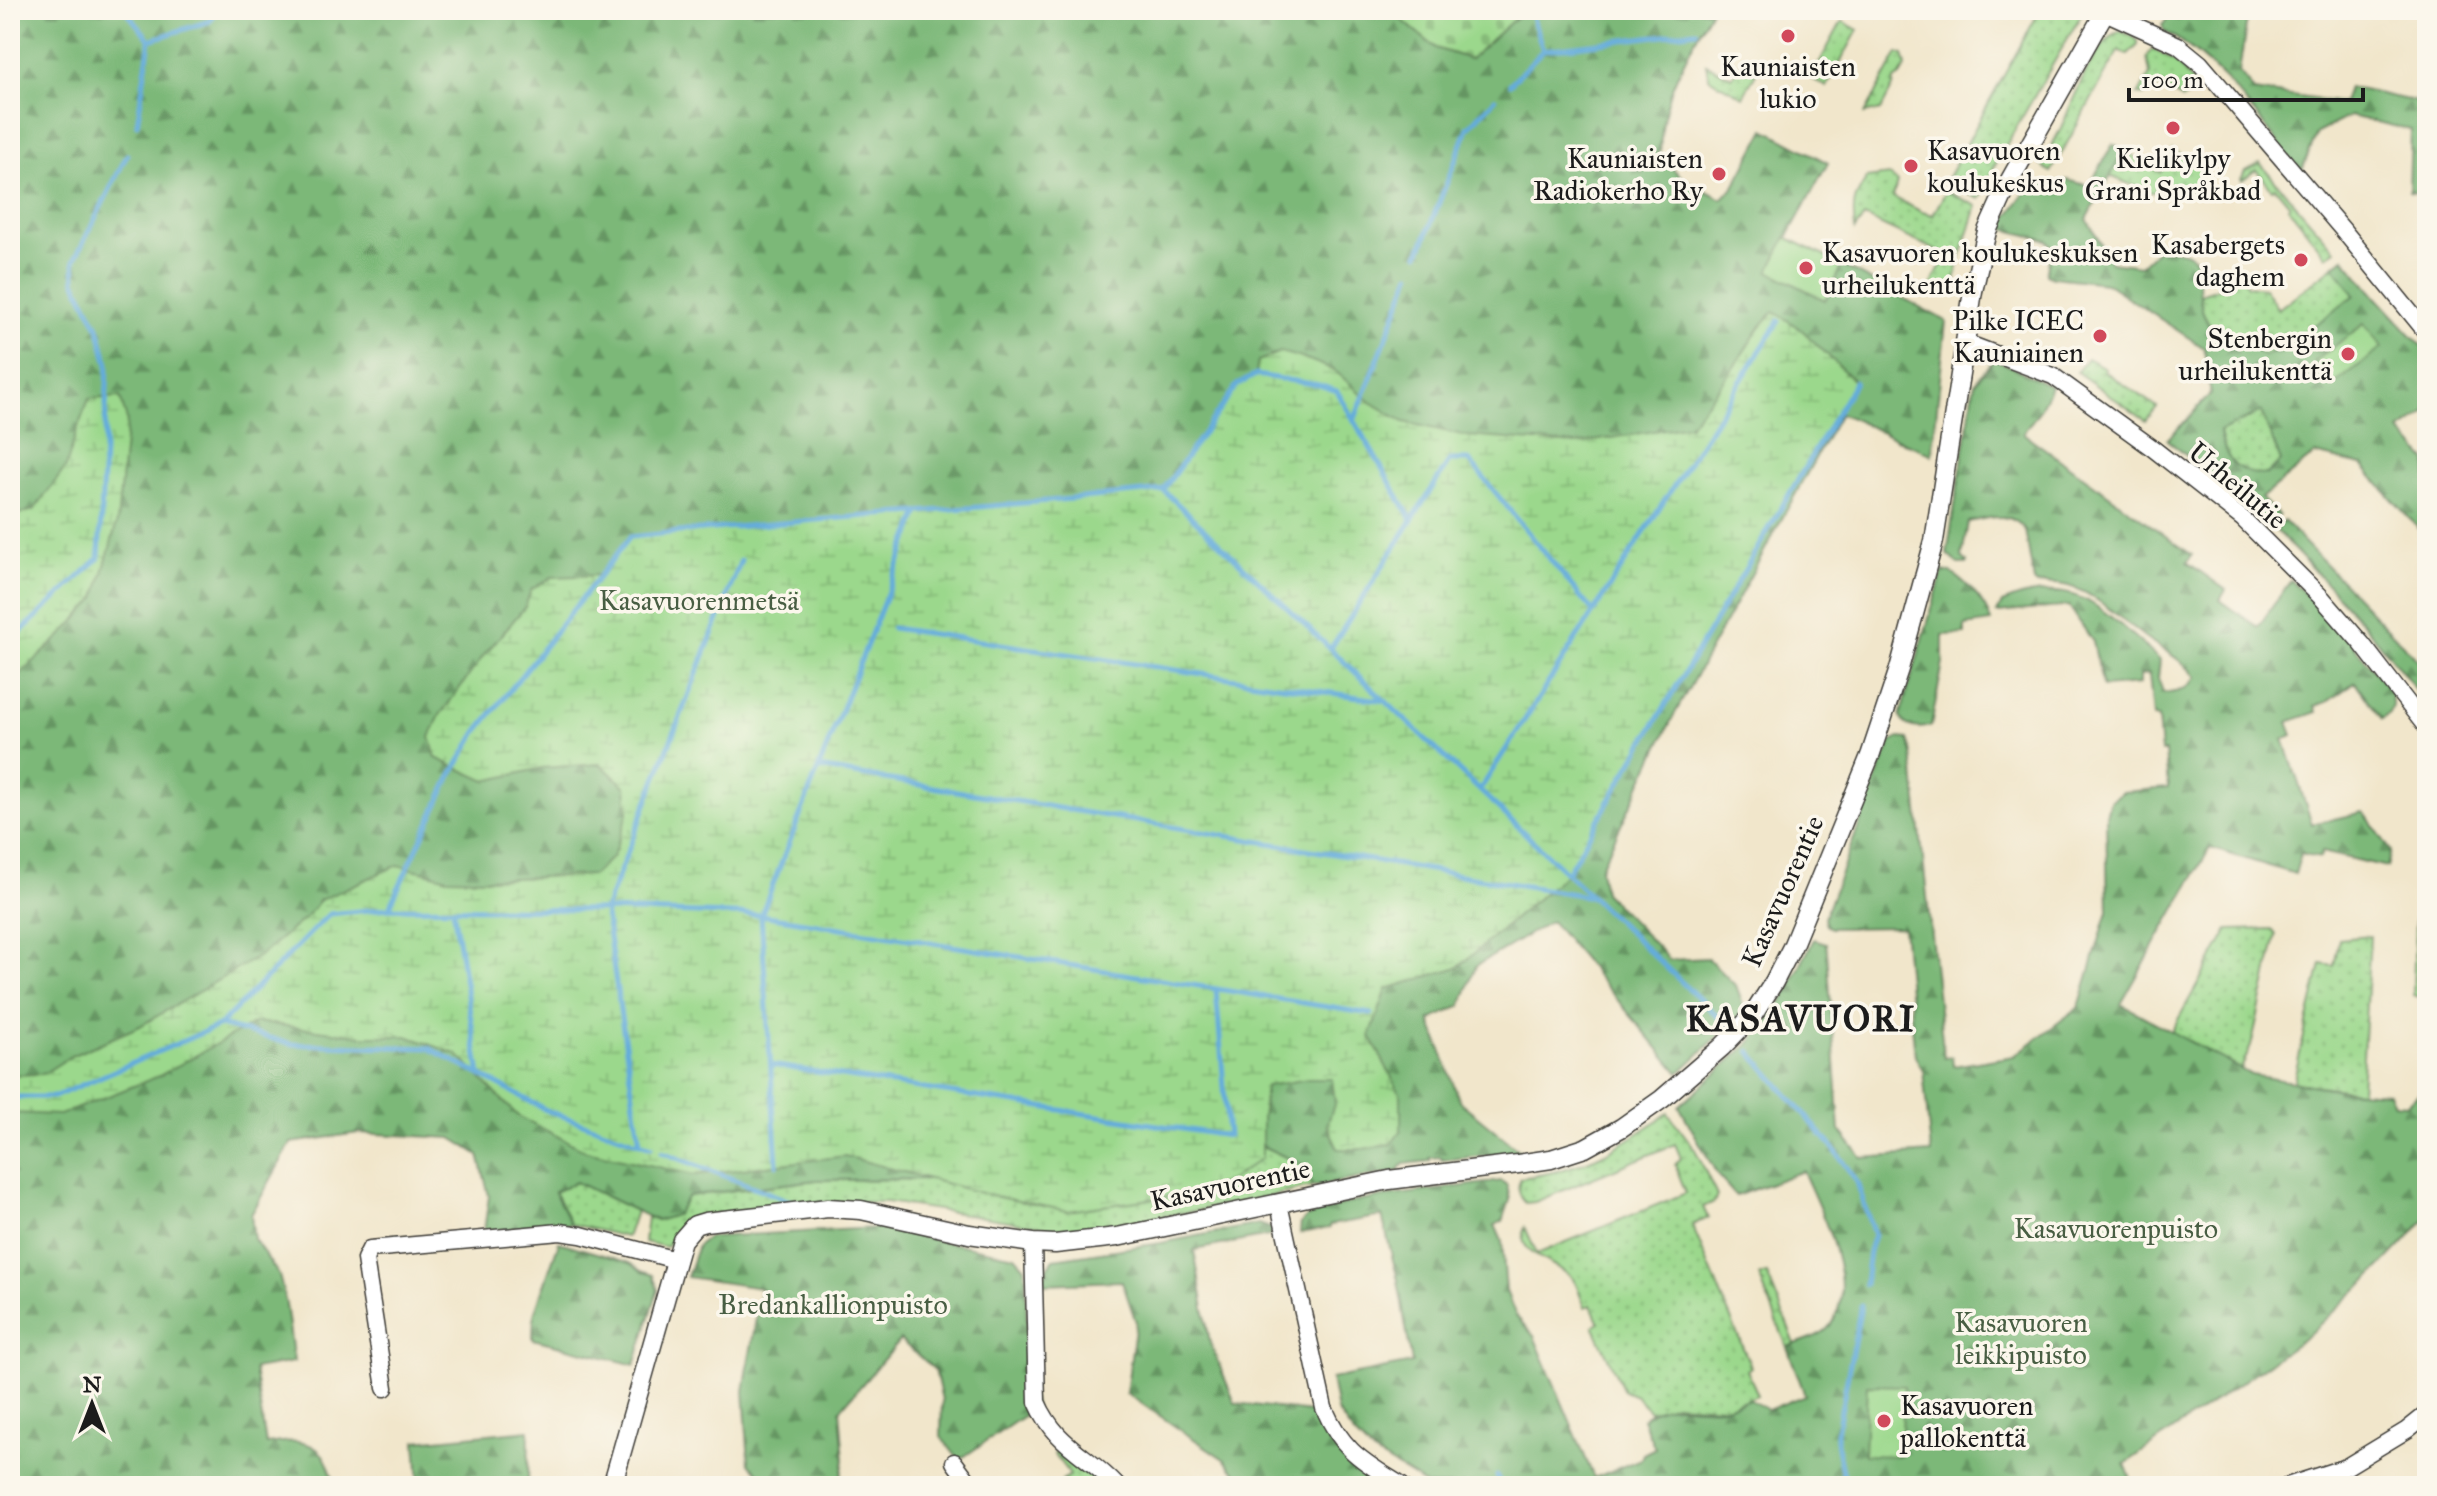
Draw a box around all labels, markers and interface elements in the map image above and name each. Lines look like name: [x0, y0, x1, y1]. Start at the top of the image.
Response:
marker: Kauniaisten lukio: [1779, 27, 1797, 45]
place label: Kauniaisten lukio: [1720, 49, 1856, 116]
scale bar: [2129, 52, 2363, 102]
text: 100 m: [2141, 65, 2204, 95]
marker: Kielikylpy Grani Språkbad: [2164, 119, 2182, 137]
place label: Kasavuoren koulukeskus: [1927, 133, 2064, 200]
place label: Kauniaisten Radiokerho Ry: [1533, 141, 1704, 208]
place label: Kielikylpy Grani Språkbad: [2085, 141, 2261, 208]
marker: Kasavuoren koulukeskus: [1902, 157, 1920, 175]
marker: Kauniaisten Radiokerho Ry: [1710, 165, 1728, 183]
place label: Kasabergets daghem: [2151, 227, 2285, 294]
place label: Kasavuoren koulukeskuksen urheilukenttä: [1822, 235, 2138, 302]
marker: Kasabergets daghem: [2292, 251, 2310, 269]
marker: Kasavuoren koulukeskuksen urheilukenttä: [1797, 259, 1815, 277]
place label: Pilke ICEC Kauniainen: [1952, 303, 2084, 370]
place label: Stenbergin urheilukenttä: [2179, 321, 2332, 388]
marker: Pilke ICEC Kauniainen: [2091, 327, 2109, 345]
marker: Stenbergin urheilukenttä: [2339, 345, 2357, 363]
street label: Urheilutie: [2181, 434, 2294, 537]
park label: Kasavuorenmetsä: [599, 583, 799, 618]
street label: Kasavuorentie: [1733, 810, 1831, 972]
district label: KASAVUORI: [1685, 997, 1917, 1041]
street label: Kasavuorentie: [1147, 1150, 1313, 1218]
park label: Kasavuorenpuisto: [2014, 1211, 2218, 1246]
park label: Bredankallionpuisto: [718, 1287, 948, 1322]
park label: Kasavuoren leikkipuisto: [1954, 1305, 2088, 1372]
north arrow: [52, 1364, 132, 1444]
text: N: [83, 1371, 102, 1398]
place label: Kasavuoren pallokenttä: [1899, 1388, 2033, 1455]
marker: Kasavuoren pallokenttä: [1875, 1412, 1893, 1430]

